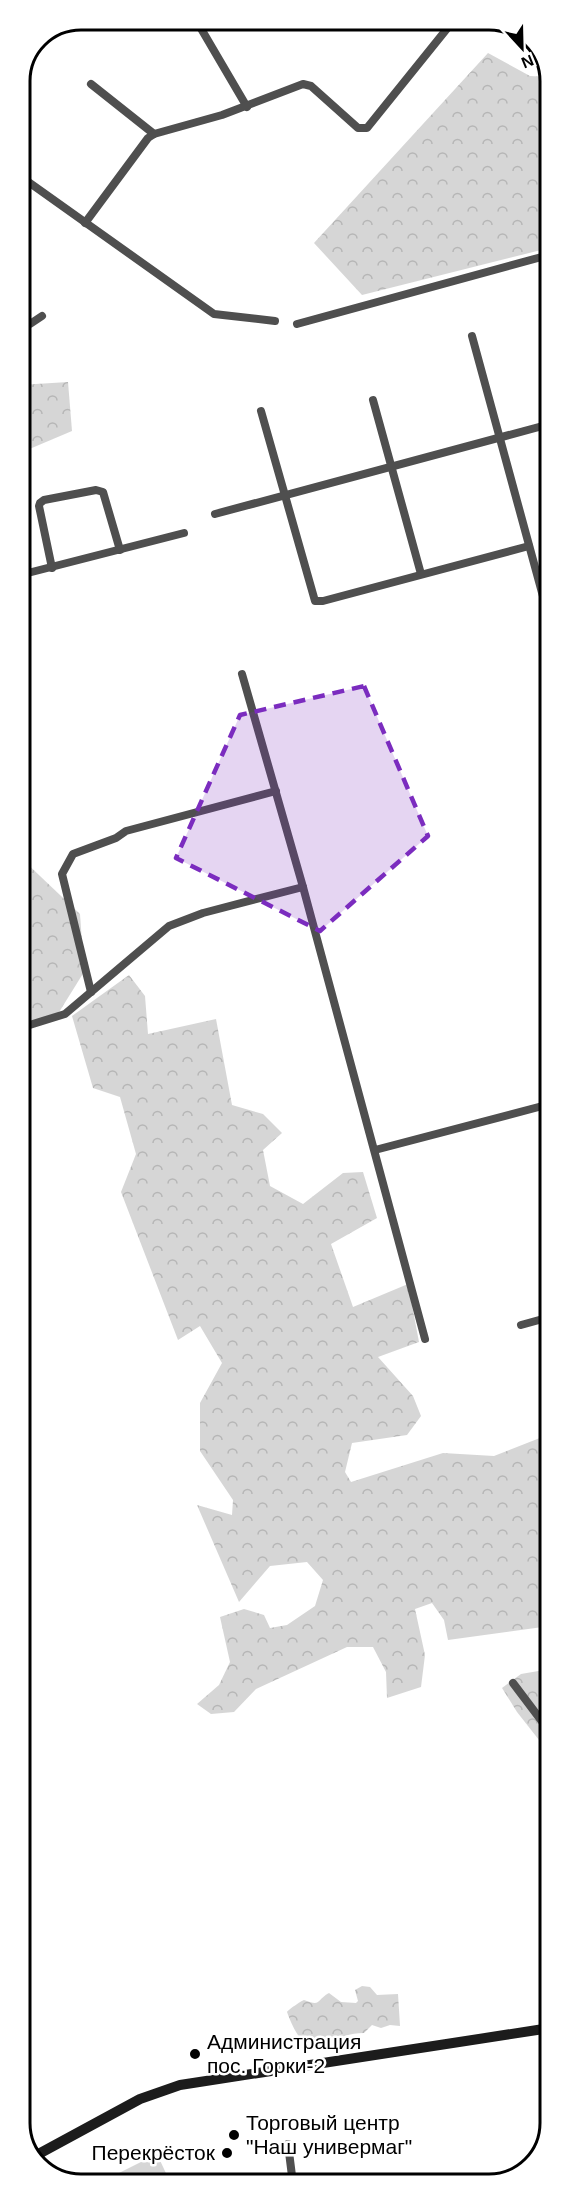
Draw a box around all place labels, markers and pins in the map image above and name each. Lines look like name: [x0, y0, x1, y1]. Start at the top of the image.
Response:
place label: Администрация пос. Горки-2: [207, 2030, 361, 2077]
marker: Администрация пос. Горки-2: [188, 2047, 202, 2061]
place label: Торговый центр "Наш универмаг": [246, 2111, 412, 2158]
marker: Торговый центр "Наш универмаг": [227, 2128, 241, 2142]
place label: Перекрёсток: [92, 2141, 216, 2164]
marker: Перекрёсток: [220, 2146, 234, 2160]

